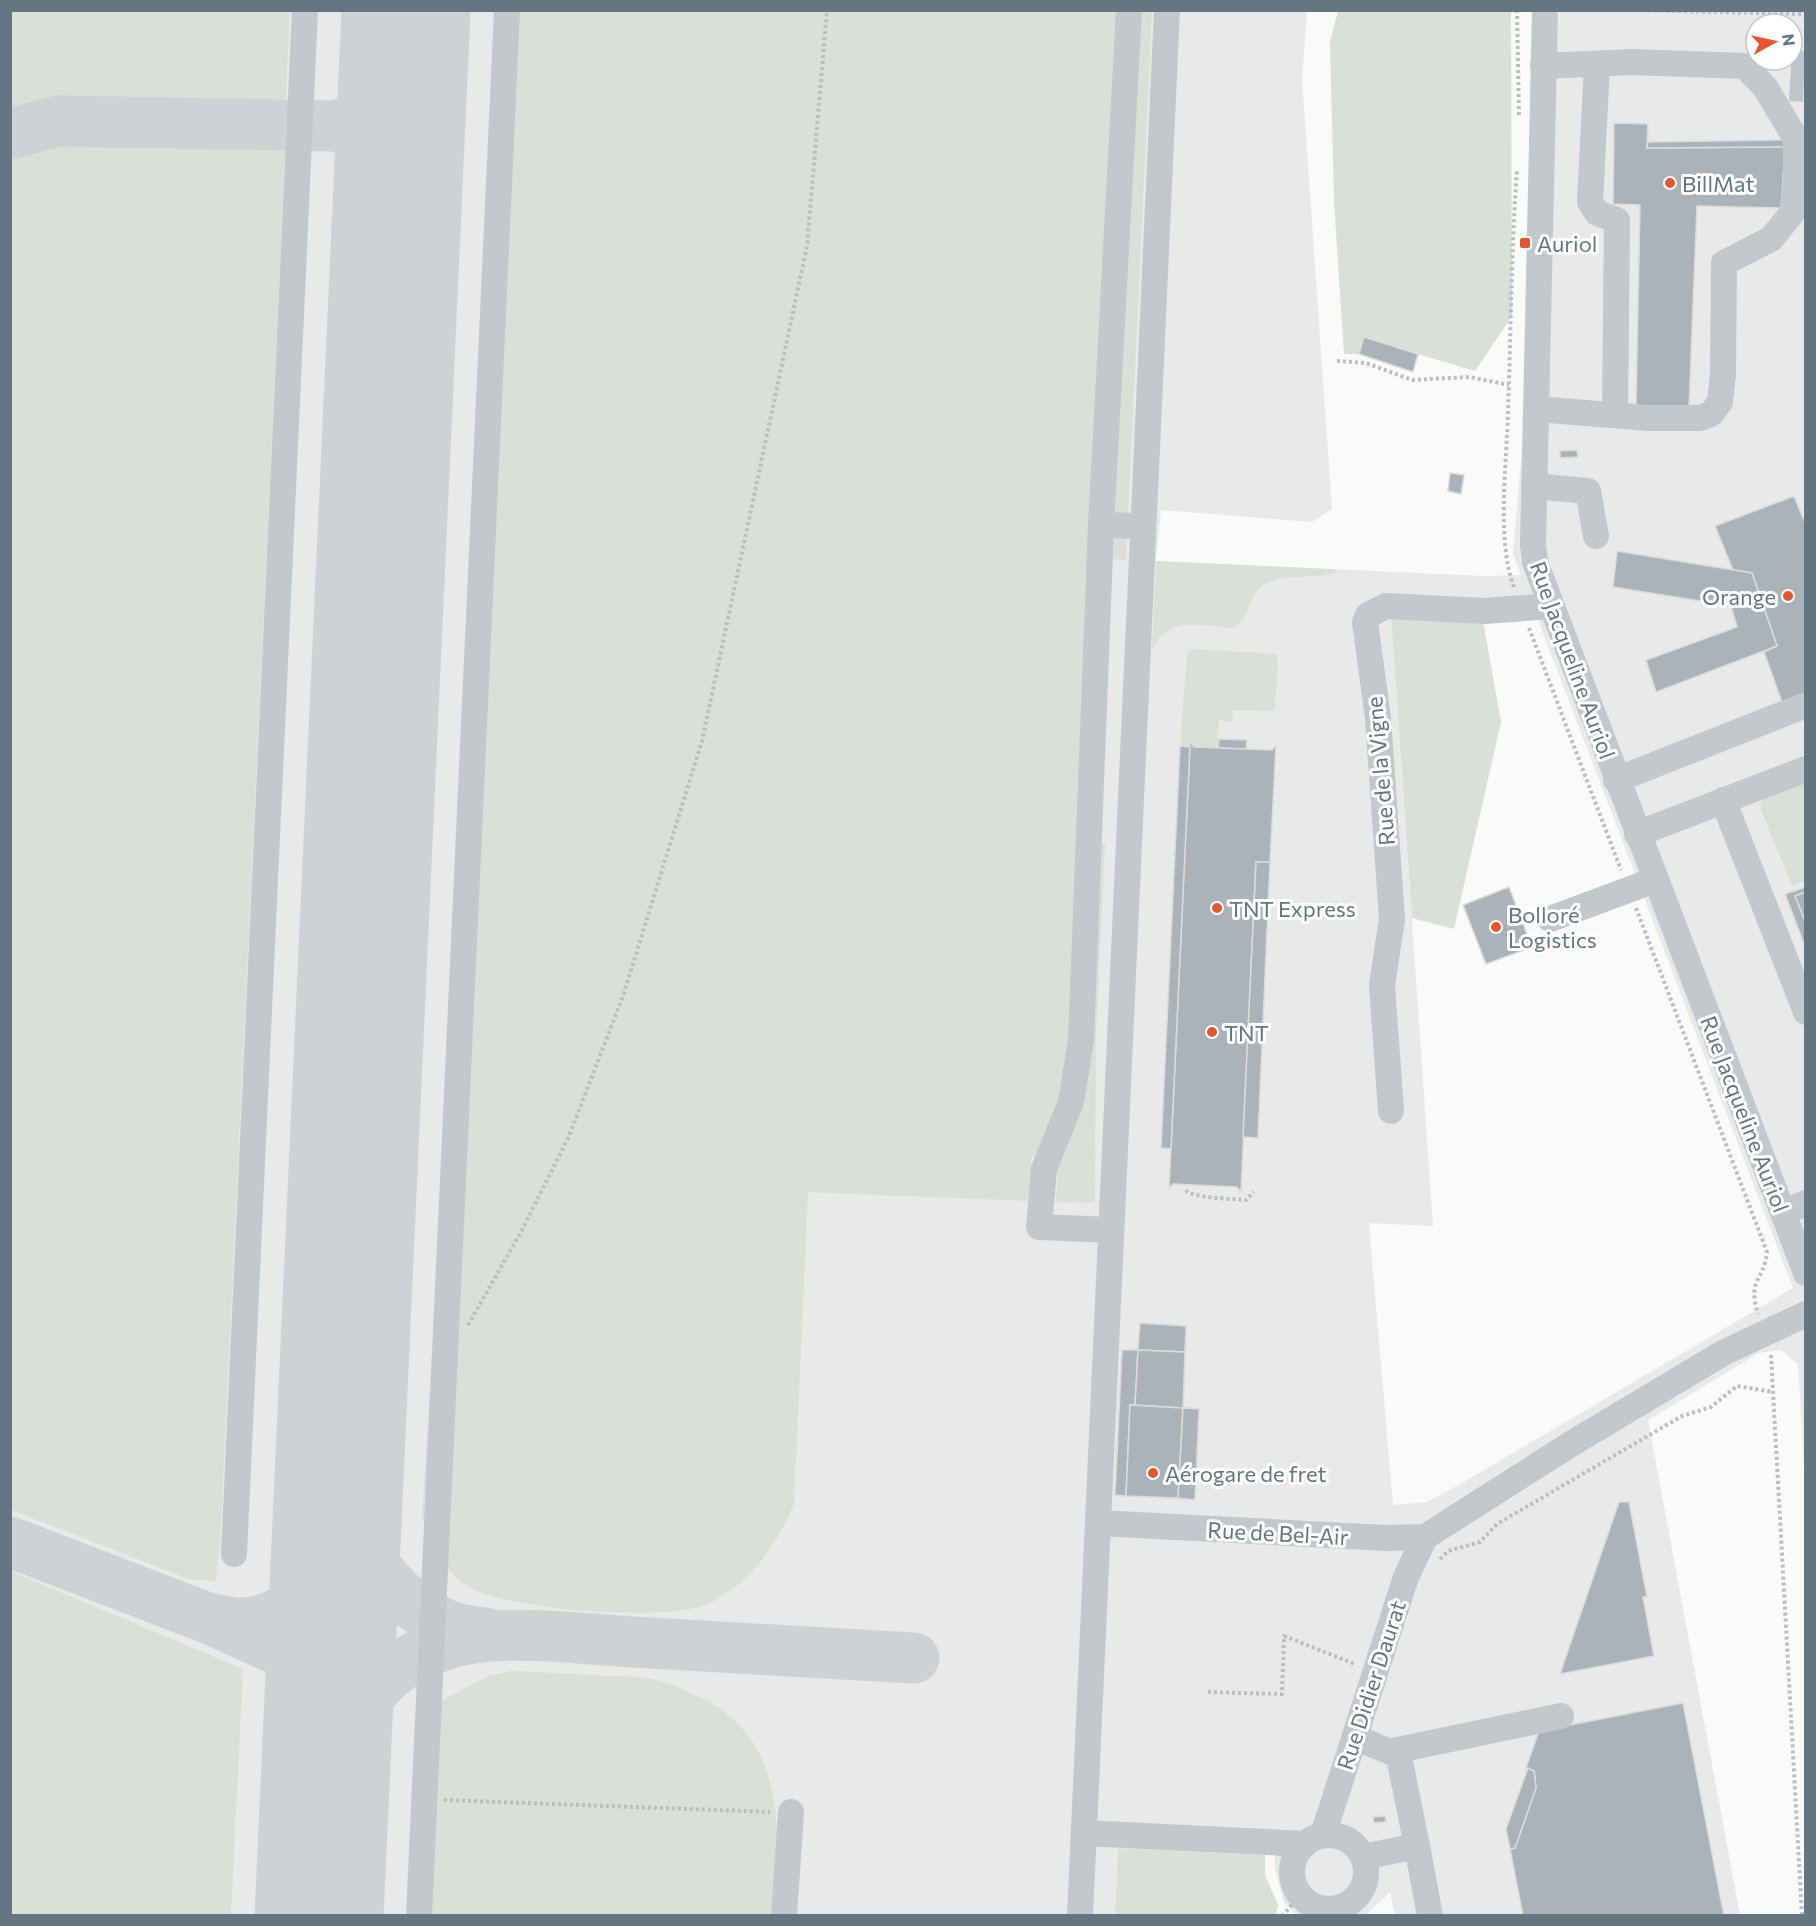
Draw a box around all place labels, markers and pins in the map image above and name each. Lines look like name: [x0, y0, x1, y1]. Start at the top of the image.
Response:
place label: BillMat: [1682, 170, 1754, 197]
marker: BillMat: [1663, 176, 1677, 190]
place label: Auriol: [1537, 230, 1597, 257]
marker: Auriol: [1518, 236, 1532, 250]
place label: Orange: [1702, 583, 1776, 610]
marker: Orange: [1781, 589, 1795, 603]
place label: TNT Express: [1229, 895, 1356, 922]
marker: TNT Express: [1210, 901, 1224, 915]
place label: Bolloré Logistics: [1508, 901, 1597, 953]
marker: Bolloré Logistics: [1489, 920, 1503, 934]
place label: TNT: [1224, 1019, 1269, 1046]
marker: TNT: [1205, 1025, 1219, 1039]
place label: Aérogare de fret: [1165, 1460, 1326, 1487]
marker: Aérogare de fret: [1146, 1466, 1160, 1480]

